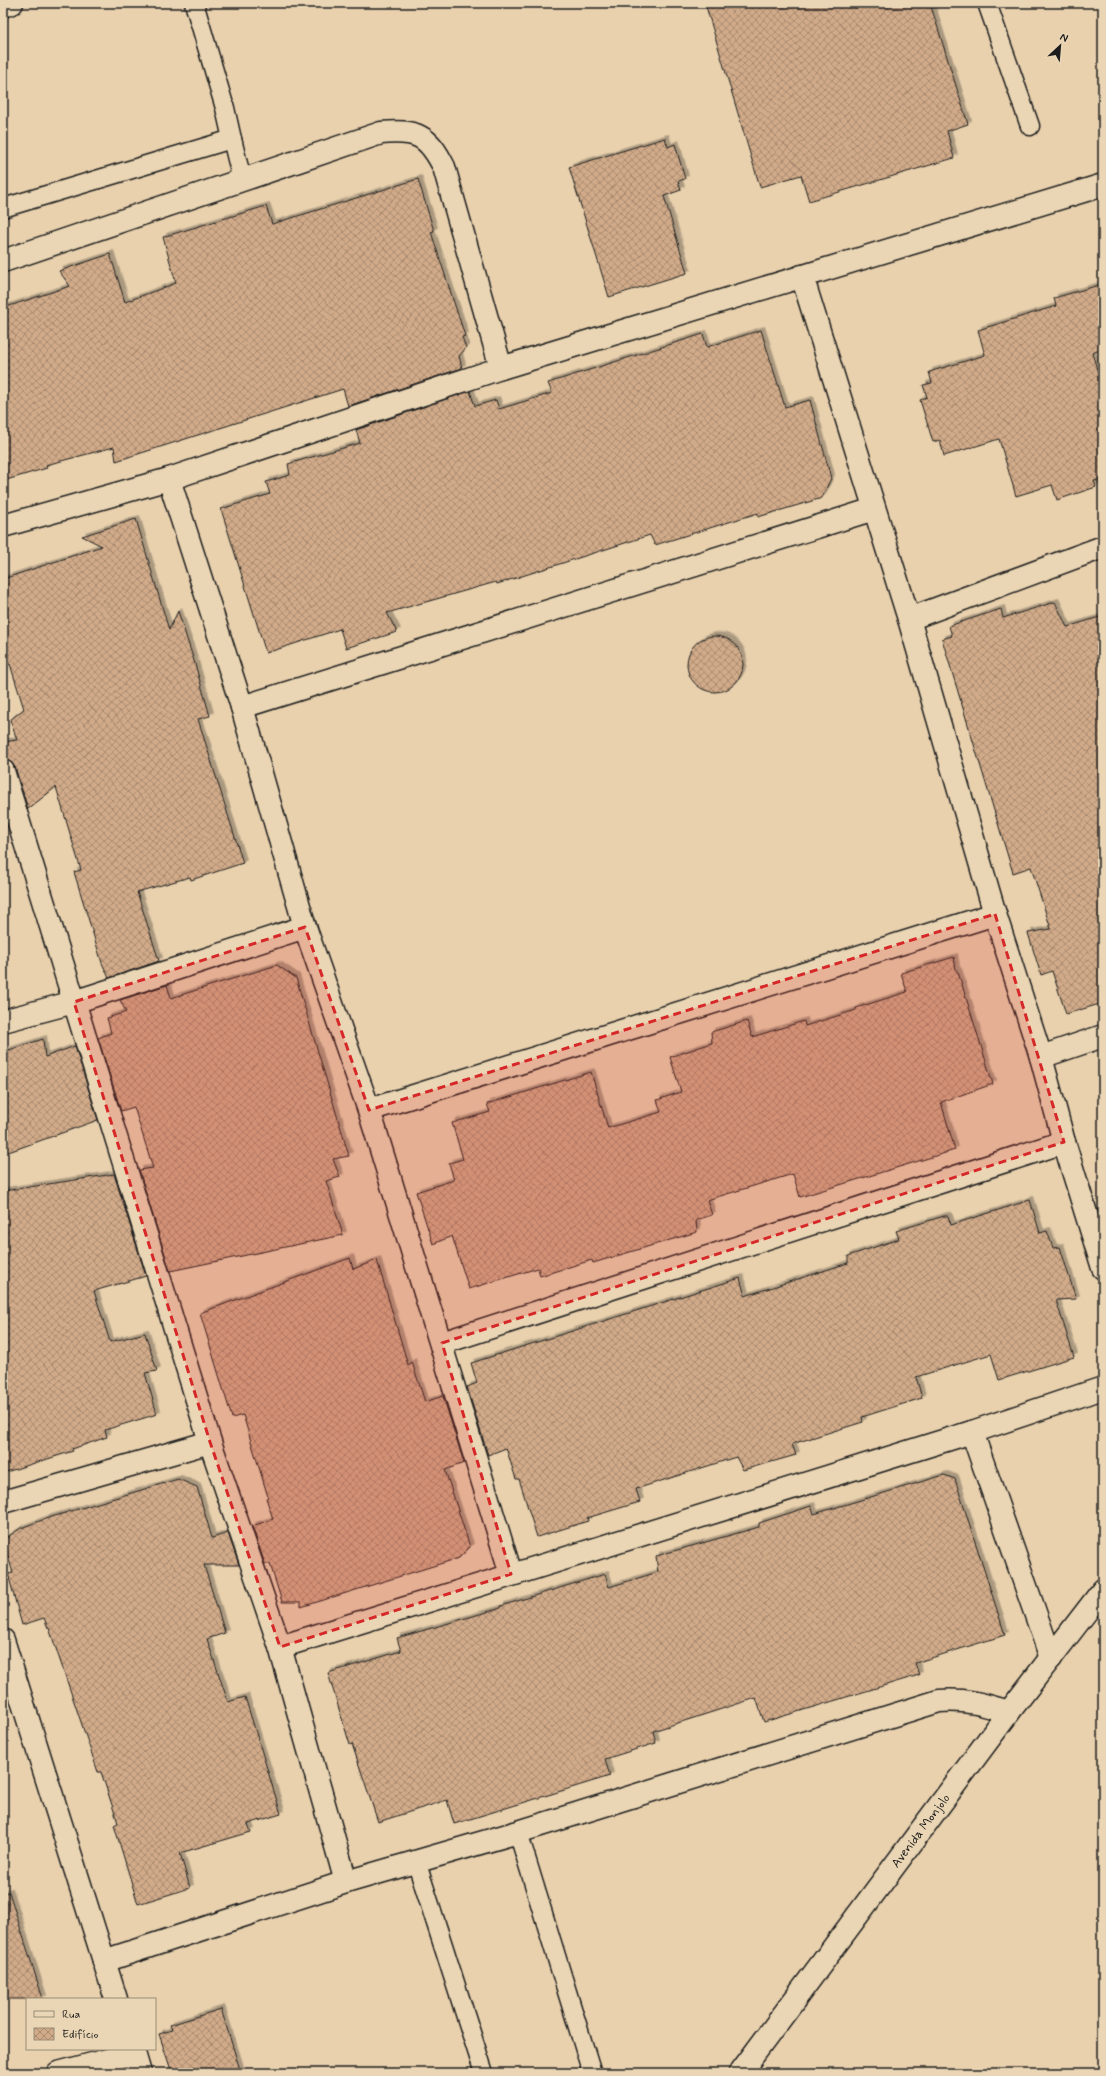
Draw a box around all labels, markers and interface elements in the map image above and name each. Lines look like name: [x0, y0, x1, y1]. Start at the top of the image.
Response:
north arrow: [1040, 26, 1080, 66]
text: N: [1058, 30, 1070, 46]
street label: Avenida Monjolo: [888, 1790, 955, 1871]
legend: [26, 1998, 156, 2050]
text: Rua: [62, 2007, 80, 2023]
text: Edifício: [62, 2027, 98, 2043]

